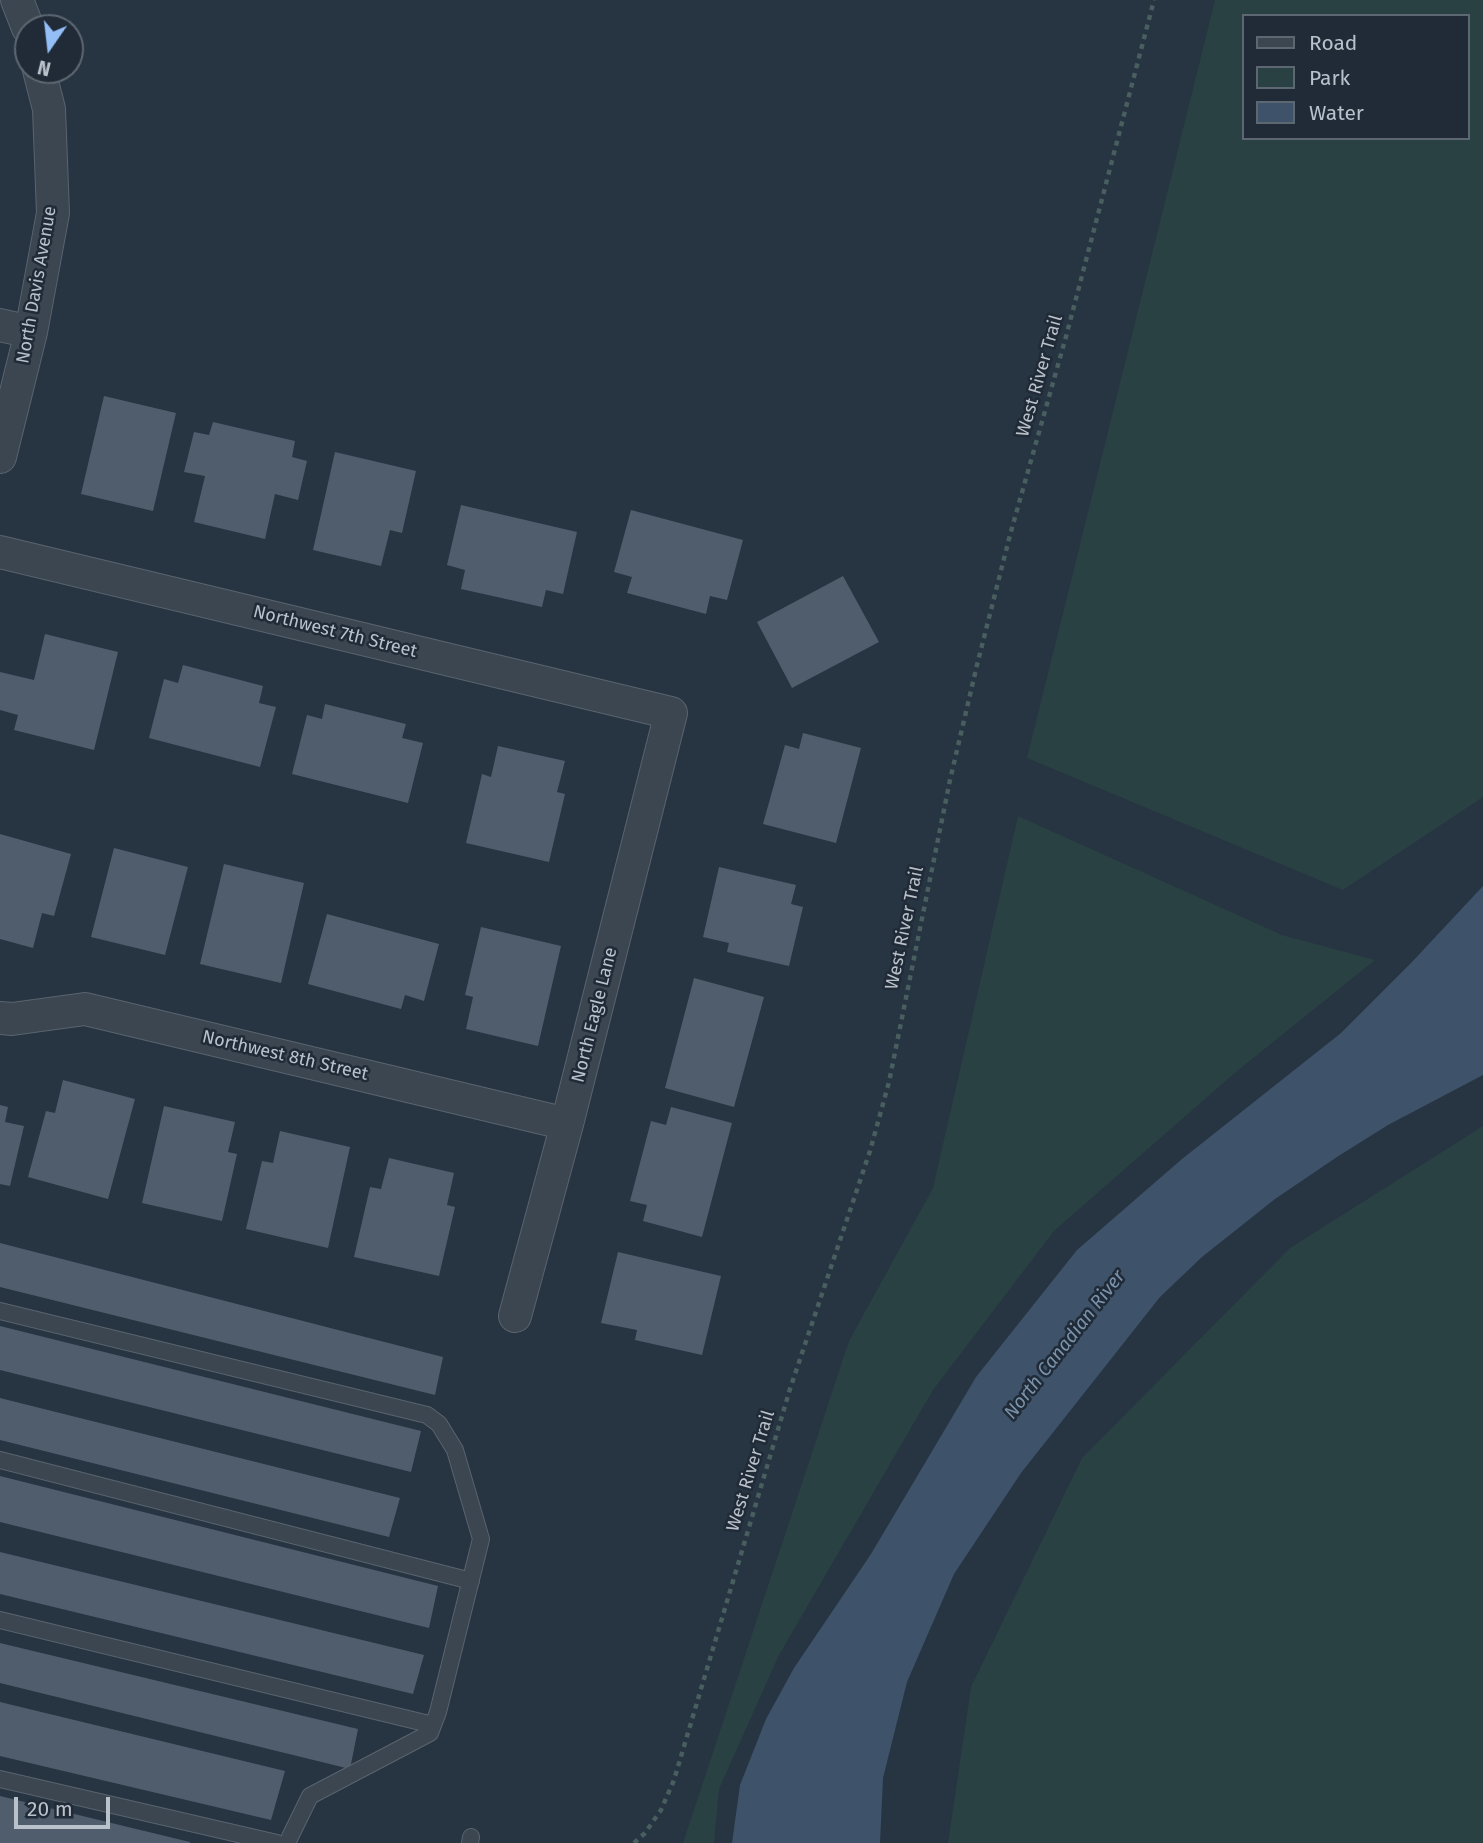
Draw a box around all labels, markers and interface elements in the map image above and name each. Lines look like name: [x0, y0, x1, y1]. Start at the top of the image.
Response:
north arrow: [14, 14, 84, 84]
legend: [1242, 14, 1469, 140]
text: Road: [1309, 30, 1357, 56]
text: N: [35, 55, 53, 81]
text: Park: [1309, 65, 1350, 91]
text: Water: [1309, 100, 1364, 126]
street label: North Davis Avenue: [13, 205, 61, 365]
street label: West River Trail: [1012, 313, 1068, 439]
street label: Northwest 7th Street: [251, 601, 419, 663]
street label: West River Trail: [881, 864, 929, 992]
street label: North Eagle Lane: [568, 945, 622, 1085]
street label: Northwest 8th Street: [200, 1026, 370, 1086]
water label: North Canadian River: [1000, 1266, 1130, 1424]
street label: West River Trail: [722, 1408, 780, 1534]
scale bar: [18, 1784, 114, 1828]
text: 20 m: [27, 1796, 73, 1822]

